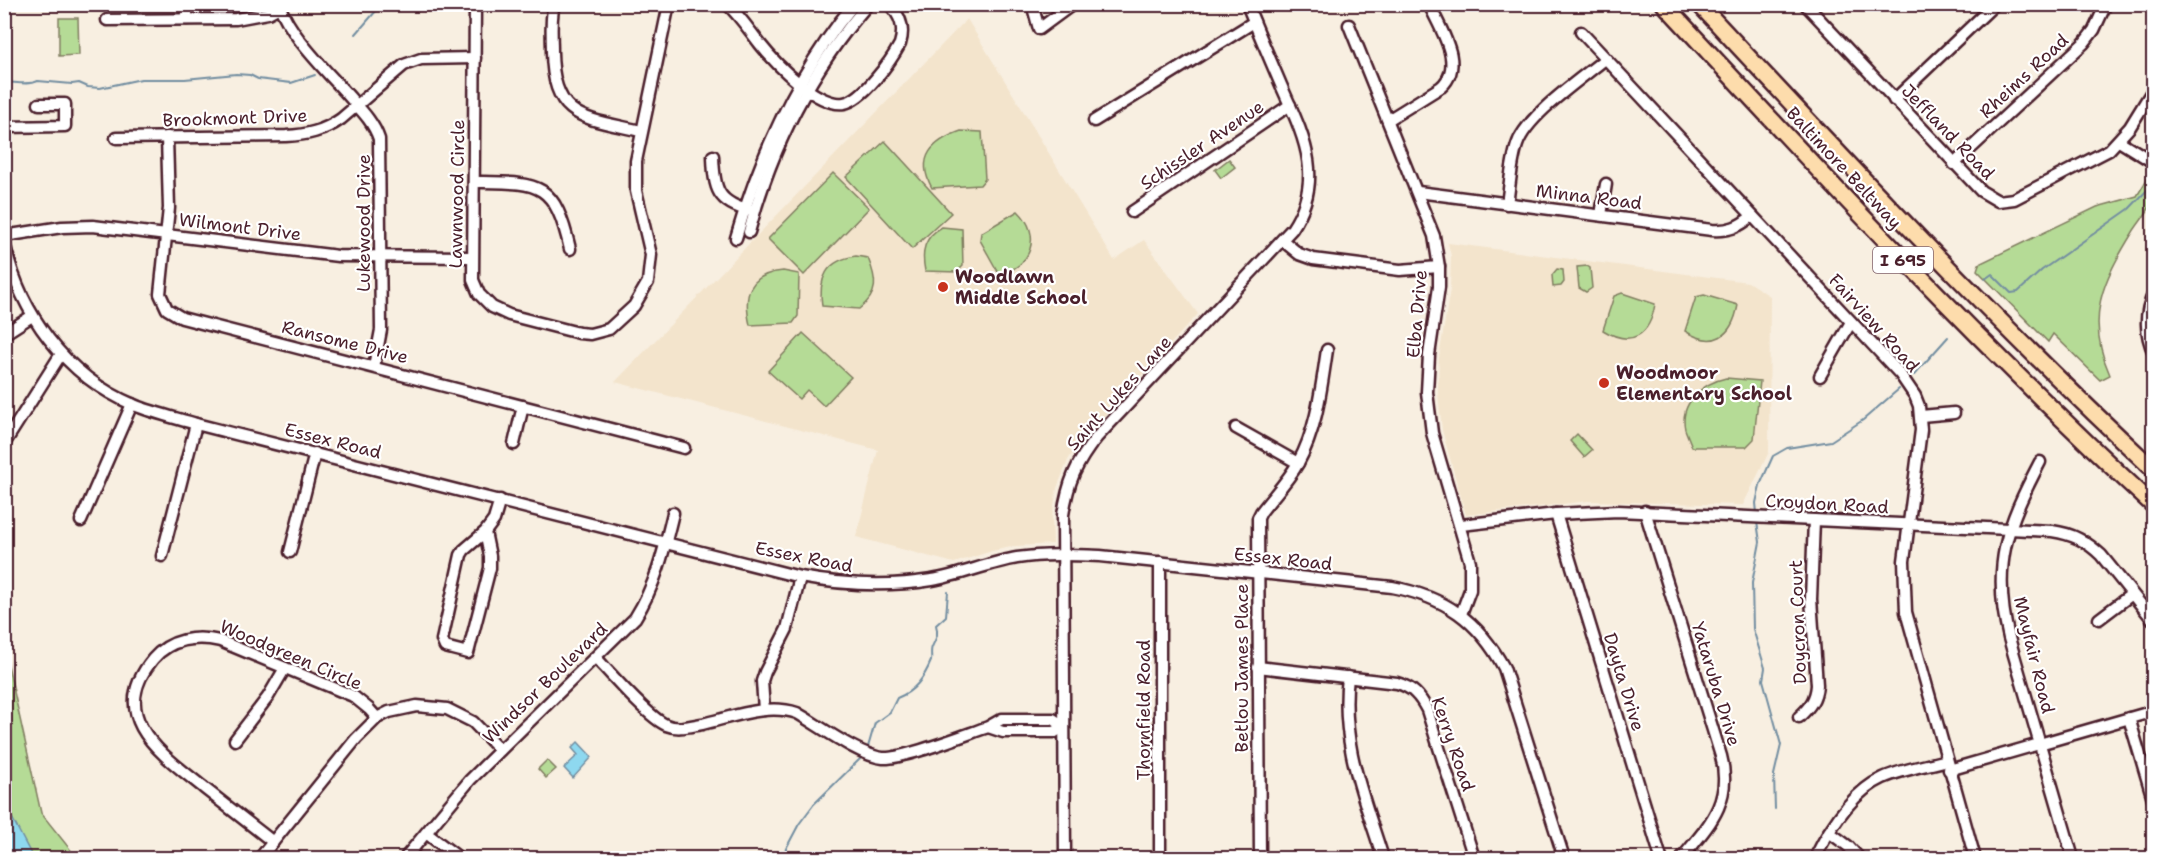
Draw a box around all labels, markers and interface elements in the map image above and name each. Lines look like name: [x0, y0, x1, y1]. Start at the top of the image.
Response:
street label: Rheims Road: [1974, 28, 2074, 124]
street label: Jeffland Road: [1896, 79, 2000, 185]
street label: Schissler Avenue: [1135, 95, 1269, 195]
street label: Baltimore Beltway: [1781, 102, 1907, 234]
street label: Brookmont Drive: [162, 103, 308, 133]
street label: Lawnwood Circle: [444, 119, 470, 269]
street label: Lukewood Drive: [352, 154, 376, 292]
street label: Minna Road: [1535, 179, 1643, 215]
street label: Wilmont Drive: [178, 208, 302, 246]
road number: I 695: [1873, 247, 1933, 273]
place label: Woodlawn Middle School: [955, 265, 1087, 310]
street label: Elba Drive: [1401, 269, 1433, 359]
street label: Fairview Road: [1823, 269, 1925, 377]
marker: Woodlawn Middle School: [936, 280, 950, 294]
street label: Ransome Drive: [279, 315, 411, 369]
street label: Saint Lukes Lane: [1061, 330, 1177, 456]
place label: Woodmoor Elementary School: [1616, 361, 1792, 406]
marker: Woodmoor Elementary School: [1597, 376, 1611, 390]
street label: Essex Road: [282, 417, 384, 465]
street label: Croydon Road: [1765, 489, 1889, 519]
street label: Essex Road: [753, 536, 855, 578]
street label: Essex Road: [1233, 542, 1333, 576]
street label: Doycron Court: [1784, 559, 1812, 685]
street label: Betlou James Place: [1230, 584, 1254, 752]
street label: Mayfair Road: [2008, 594, 2060, 716]
street label: Woodgreen Circle: [216, 614, 366, 696]
street label: Windsor Boulevard: [477, 617, 613, 749]
street label: Yataruba Drive: [1686, 619, 1746, 749]
street label: Dayta Drive: [1598, 630, 1650, 734]
street label: Thornfield Road: [1132, 640, 1156, 780]
street label: Kerry Road: [1426, 694, 1480, 794]

